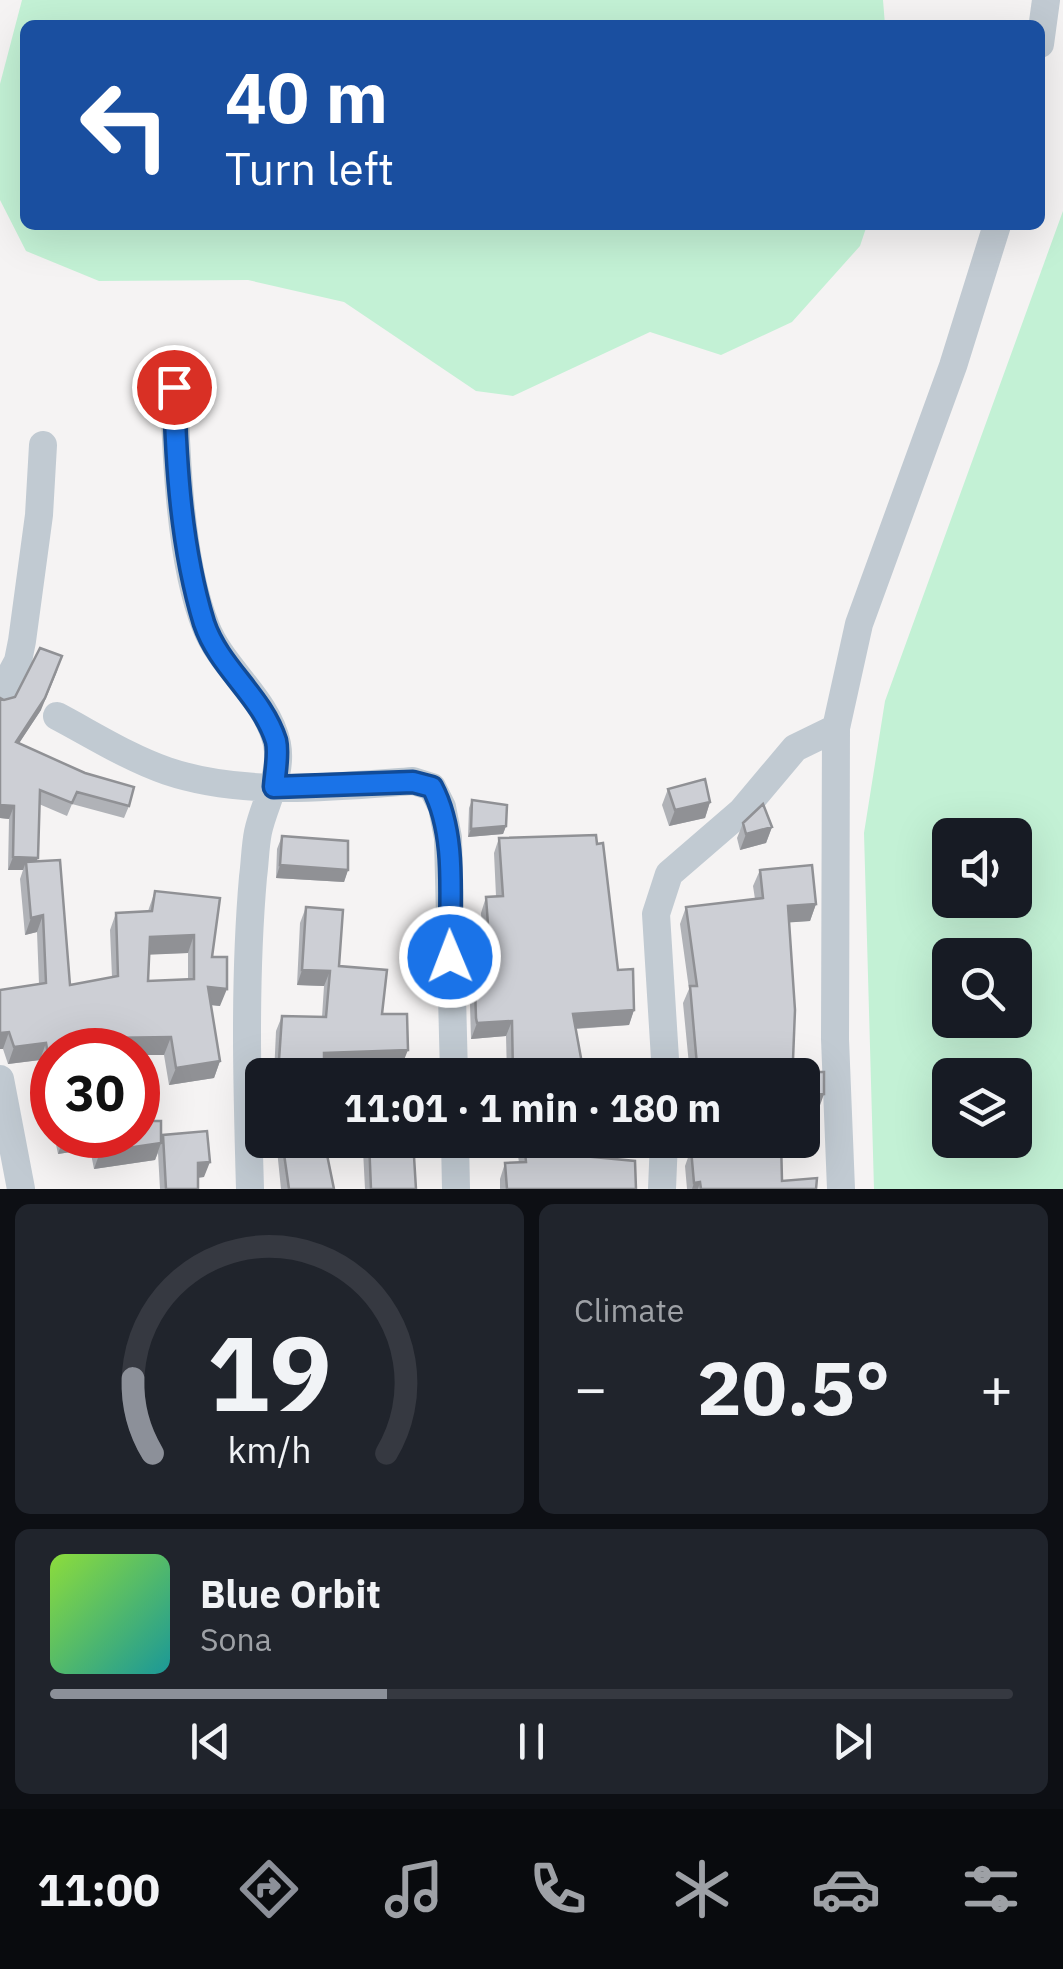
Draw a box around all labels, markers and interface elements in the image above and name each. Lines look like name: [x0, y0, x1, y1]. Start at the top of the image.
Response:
text: 40 m: [225, 51, 388, 142]
icon: left: [60, 60, 190, 190]
text: Turn left: [225, 139, 394, 197]
pin: [132, 345, 217, 430]
icon: arrive: [147, 360, 202, 415]
map controls: [932, 818, 1032, 1158]
button: sound: [932, 818, 1032, 918]
position arrow: [398, 905, 502, 1009]
button: search: [932, 938, 1032, 1038]
speed limit sign: 30: [30, 1028, 160, 1158]
button: layers: [932, 1058, 1032, 1158]
text: 11:01 · 1 min · 180 m: [344, 1083, 721, 1132]
text: Climate: [574, 1289, 684, 1331]
text: 19: [207, 1304, 332, 1440]
text: 20.5°: [697, 1338, 890, 1436]
text: −: [574, 1352, 607, 1423]
text: +: [980, 1352, 1013, 1423]
text: km/h: [227, 1426, 312, 1473]
text: Blue Orbit: [200, 1569, 381, 1618]
text: Sona: [200, 1618, 272, 1660]
icon: previous: [183, 1714, 238, 1769]
icon: pause: [504, 1714, 559, 1769]
icon: next: [825, 1714, 880, 1769]
icon: directions: [234, 1854, 304, 1924]
icon: music: [379, 1854, 449, 1924]
icon: phone: [523, 1854, 593, 1924]
icon: climate: [667, 1854, 737, 1924]
icon: car: [811, 1854, 881, 1924]
icon: filters: [956, 1854, 1026, 1924]
text: 11:00: [37, 1860, 160, 1918]

